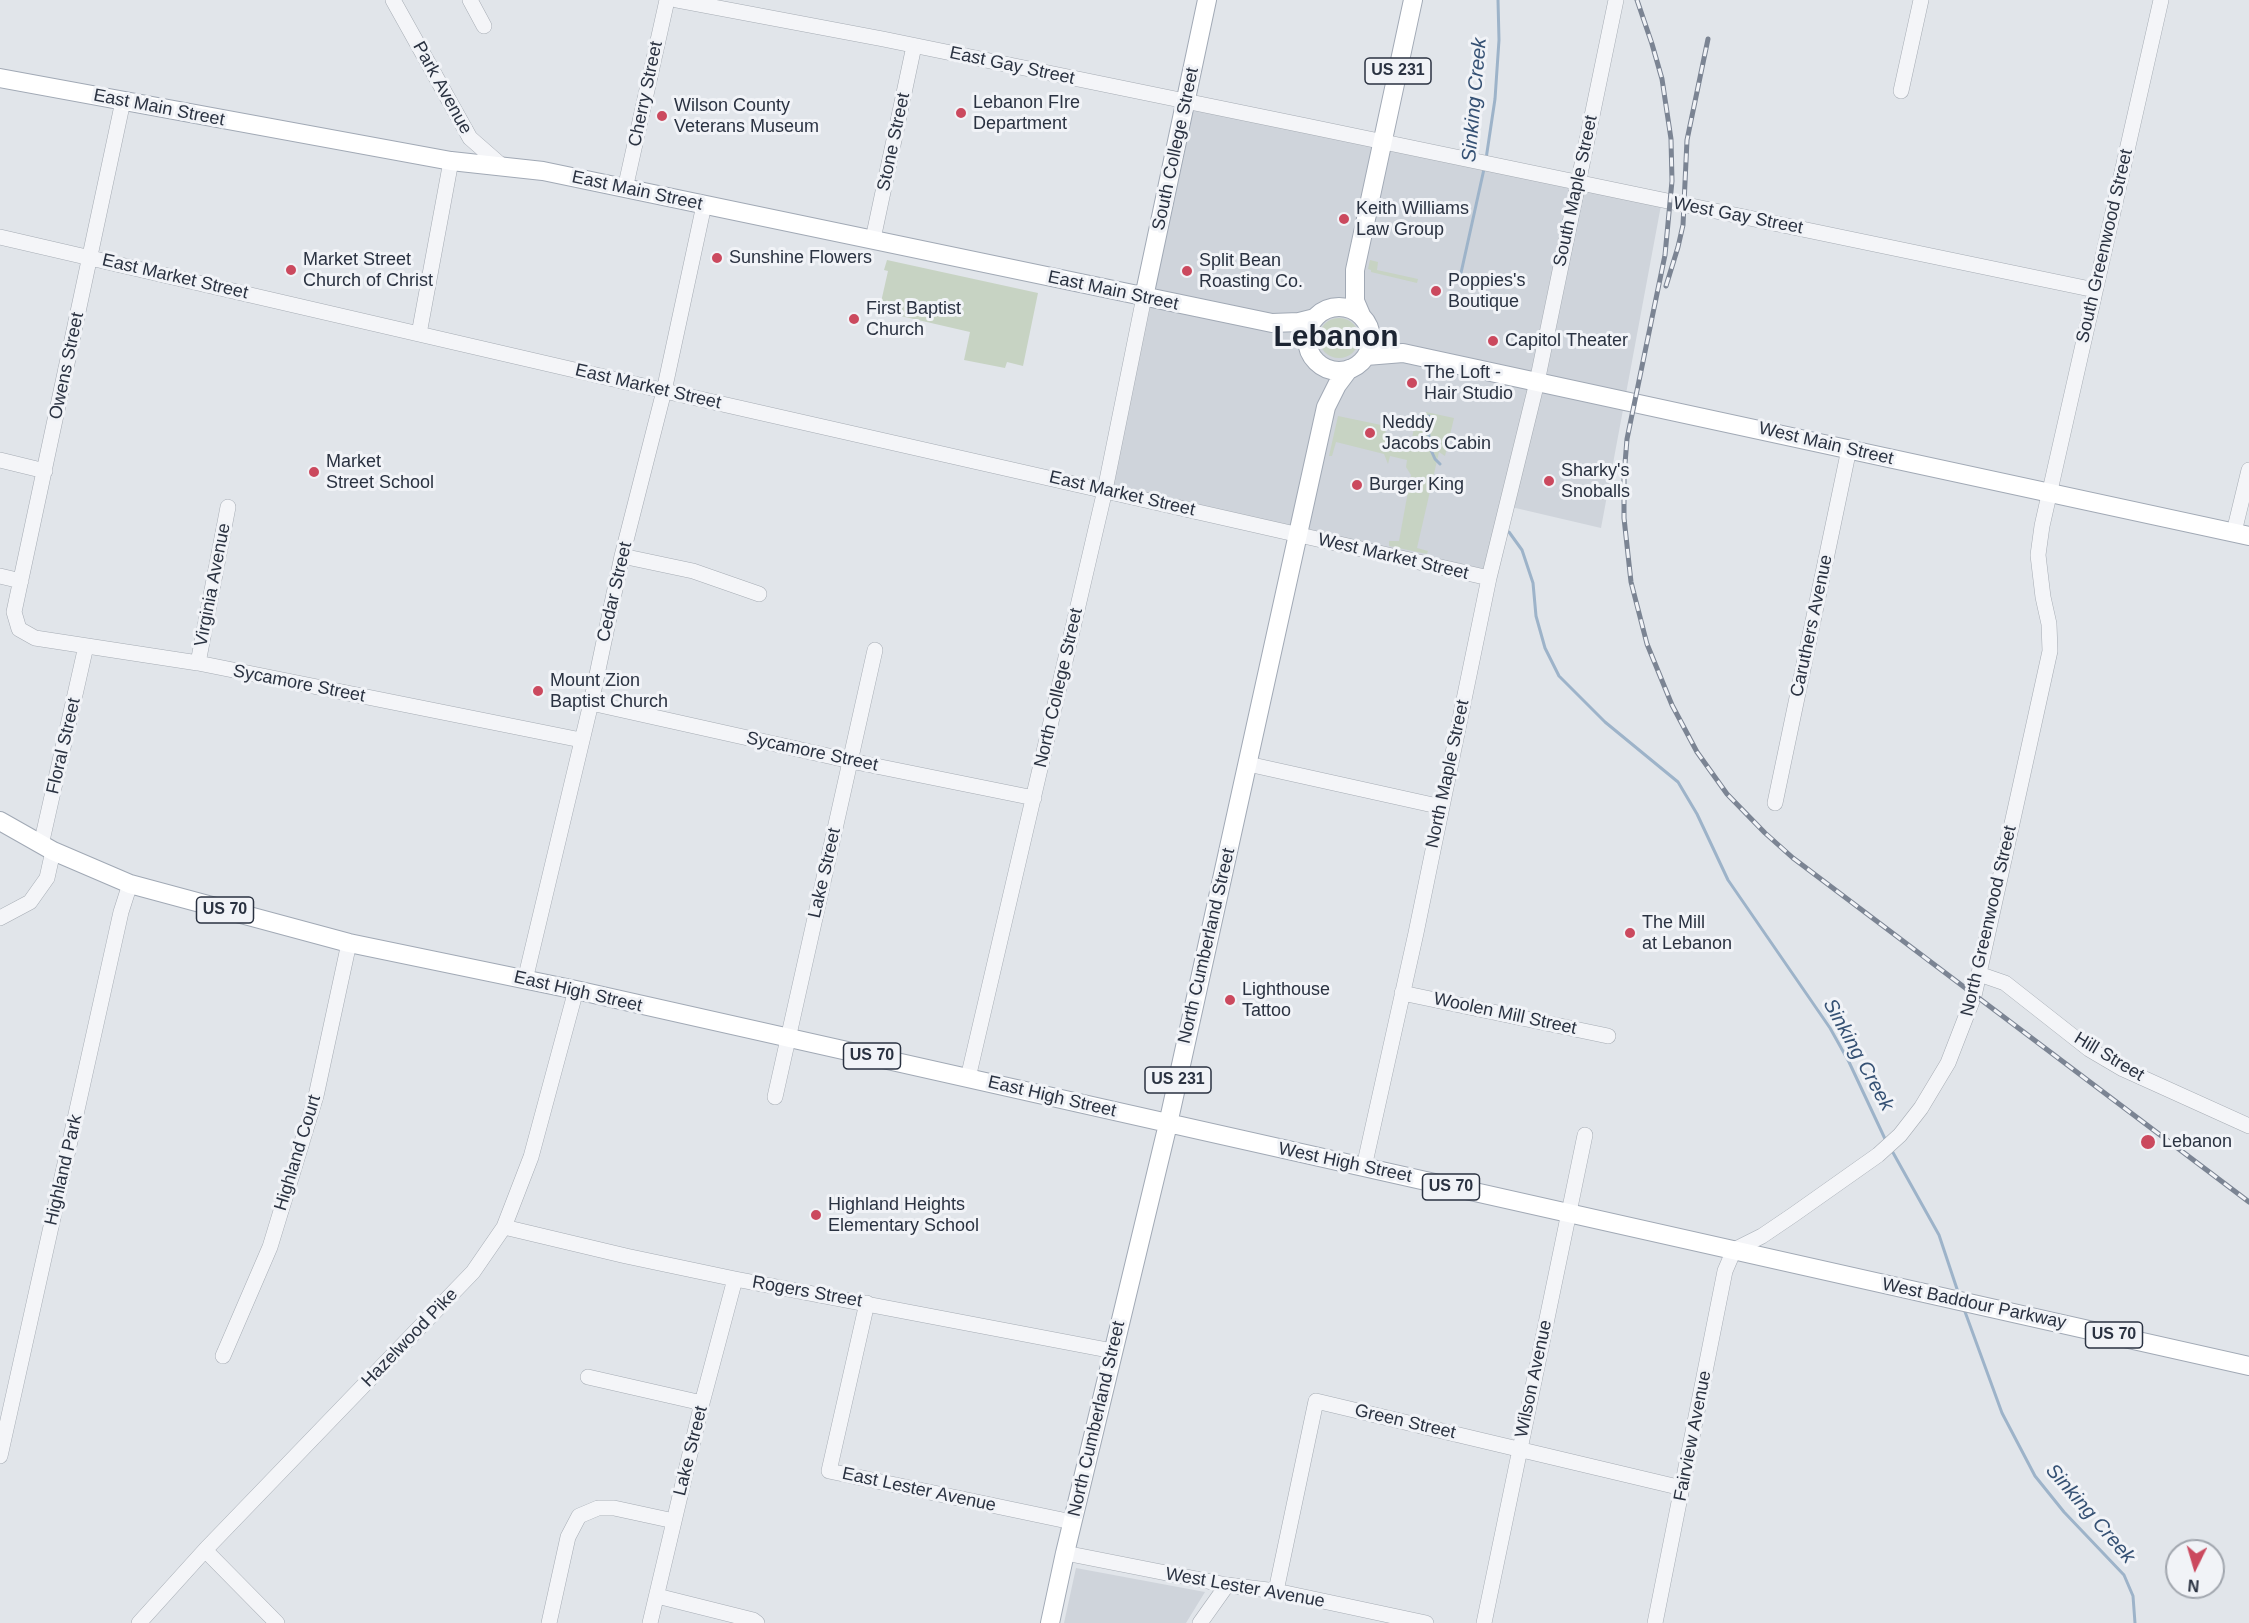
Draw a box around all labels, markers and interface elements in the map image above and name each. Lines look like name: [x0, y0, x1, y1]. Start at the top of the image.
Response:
water label: Sinking Creek: [1458, 37, 1492, 163]
street label: Park Avenue: [408, 38, 476, 138]
street label: Cherry Street: [624, 39, 668, 149]
street label: East Gay Street: [948, 42, 1076, 90]
road number: US 231: [1365, 58, 1431, 84]
street label: South College Street: [1148, 66, 1204, 232]
street label: East Main Street: [92, 85, 226, 131]
street label: Stone Street: [873, 91, 915, 193]
place label: Lebanon FIre Department: [973, 92, 1080, 134]
place label: Wilson County Veterans Museum: [674, 95, 819, 138]
marker: Lebanon FIre Department: [954, 106, 968, 120]
marker: Wilson County Veterans Museum: [655, 109, 669, 123]
street label: South Maple Street: [1549, 113, 1603, 269]
street label: South Greenwood Street: [2072, 147, 2138, 345]
street label: East Main Street: [570, 167, 704, 215]
street label: West Gay Street: [1671, 193, 1805, 239]
place label: Keith Williams Law Group: [1356, 198, 1469, 240]
marker: Keith Williams Law Group: [1337, 212, 1351, 226]
place label: Sunshine Flowers: [729, 247, 872, 269]
place label: Market Street Church of Christ: [303, 249, 433, 292]
street label: East Market Street: [100, 250, 250, 304]
place label: Split Bean Roasting Co.: [1199, 250, 1303, 292]
marker: Sunshine Flowers: [710, 251, 724, 265]
marker: Market Street Church of Christ: [284, 263, 298, 277]
marker: Split Bean Roasting Co.: [1180, 264, 1194, 278]
street label: East Main Street: [1046, 267, 1180, 315]
place label: Poppies's Boutique: [1448, 270, 1525, 312]
marker: Poppies's Boutique: [1429, 284, 1443, 298]
place label: First Baptist Church: [866, 298, 961, 340]
street label: Owens Street: [45, 310, 89, 422]
marker: First Baptist Church: [847, 312, 861, 326]
district label: Lebanon: [1274, 320, 1398, 356]
place label: Capitol Theater: [1505, 330, 1628, 352]
marker: Capitol Theater: [1486, 334, 1500, 348]
street label: East Market Street: [573, 360, 723, 414]
place label: The Loft - Hair Studio: [1424, 362, 1513, 404]
marker: The Loft - Hair Studio: [1405, 376, 1419, 390]
place label: Neddy Jacobs Cabin: [1382, 412, 1491, 454]
street label: West Main Street: [1756, 418, 1896, 470]
marker: Neddy Jacobs Cabin: [1363, 426, 1377, 440]
place label: Market Street School: [326, 451, 434, 494]
place label: Sharky's Snoballs: [1561, 460, 1630, 502]
marker: Market Street School: [307, 465, 321, 479]
street label: East Market Street: [1047, 467, 1197, 521]
place label: Burger King: [1369, 474, 1464, 496]
marker: Sharky's Snoballs: [1542, 474, 1556, 488]
marker: Burger King: [1350, 478, 1364, 492]
street label: Virginia Avenue: [190, 521, 236, 649]
street label: West Market Street: [1316, 529, 1470, 585]
street label: Cedar Street: [593, 540, 637, 644]
street label: Caruthers Avenue: [1786, 553, 1838, 699]
street label: North College Street: [1030, 606, 1088, 770]
street label: Sycamore Street: [231, 661, 367, 707]
place label: Mount Zion Baptist Church: [550, 670, 668, 712]
marker: Mount Zion Baptist Church: [531, 684, 545, 698]
street label: Floral Street: [42, 696, 86, 796]
street label: North Maple Street: [1422, 698, 1474, 850]
street label: Sycamore Street: [744, 728, 880, 776]
street label: North Greenwood Street: [1957, 824, 2021, 1018]
street label: Lake Street: [804, 826, 846, 920]
street label: North Cumberland Street: [1174, 846, 1240, 1046]
road number: US 70: [196, 897, 254, 923]
place label: The Mill at Lebanon: [1642, 912, 1732, 954]
marker: The Mill at Lebanon: [1623, 926, 1637, 940]
street label: East High Street: [512, 967, 644, 1017]
place label: Lighthouse Tattoo: [1242, 979, 1330, 1022]
street label: Woolen Mill Street: [1431, 988, 1579, 1040]
marker: Lighthouse Tattoo: [1223, 993, 1237, 1007]
water label: Sinking Creek: [1817, 995, 1899, 1115]
street label: Hill Street: [2070, 1028, 2148, 1086]
road number: US 70: [844, 1043, 900, 1069]
road number: US 231: [1145, 1067, 1211, 1093]
street label: East High Street: [986, 1072, 1118, 1122]
street label: Highland Court: [270, 1092, 326, 1214]
street label: Highland Park: [41, 1112, 87, 1228]
place label: Lebanon: [2162, 1131, 2232, 1153]
marker: Lebanon: [2139, 1133, 2157, 1151]
street label: West High Street: [1276, 1138, 1414, 1188]
road number: US 70: [1422, 1174, 1480, 1200]
place label: Highland Heights Elementary School: [828, 1194, 979, 1236]
marker: Highland Heights Elementary School: [809, 1208, 823, 1222]
street label: Rogers Street: [750, 1272, 864, 1312]
street label: West Baddour Parkway: [1880, 1274, 2068, 1334]
street label: Hazelwood Pike: [357, 1284, 463, 1392]
street label: Wilson Avenue: [1511, 1318, 1557, 1440]
street label: North Cumberland Street: [1064, 1319, 1130, 1519]
road number: US 70: [2086, 1322, 2142, 1348]
street label: Fairview Avenue: [1670, 1369, 1716, 1503]
street label: Green Street: [1352, 1400, 1458, 1444]
street label: Lake Street: [669, 1404, 713, 1498]
water label: Sinking Creek: [2040, 1459, 2140, 1569]
street label: East Lester Avenue: [840, 1463, 998, 1517]
north arrow: [2165, 1539, 2225, 1599]
street label: West Lester Avenue: [1164, 1563, 1326, 1613]
text: N: [2187, 1576, 2200, 1594]

